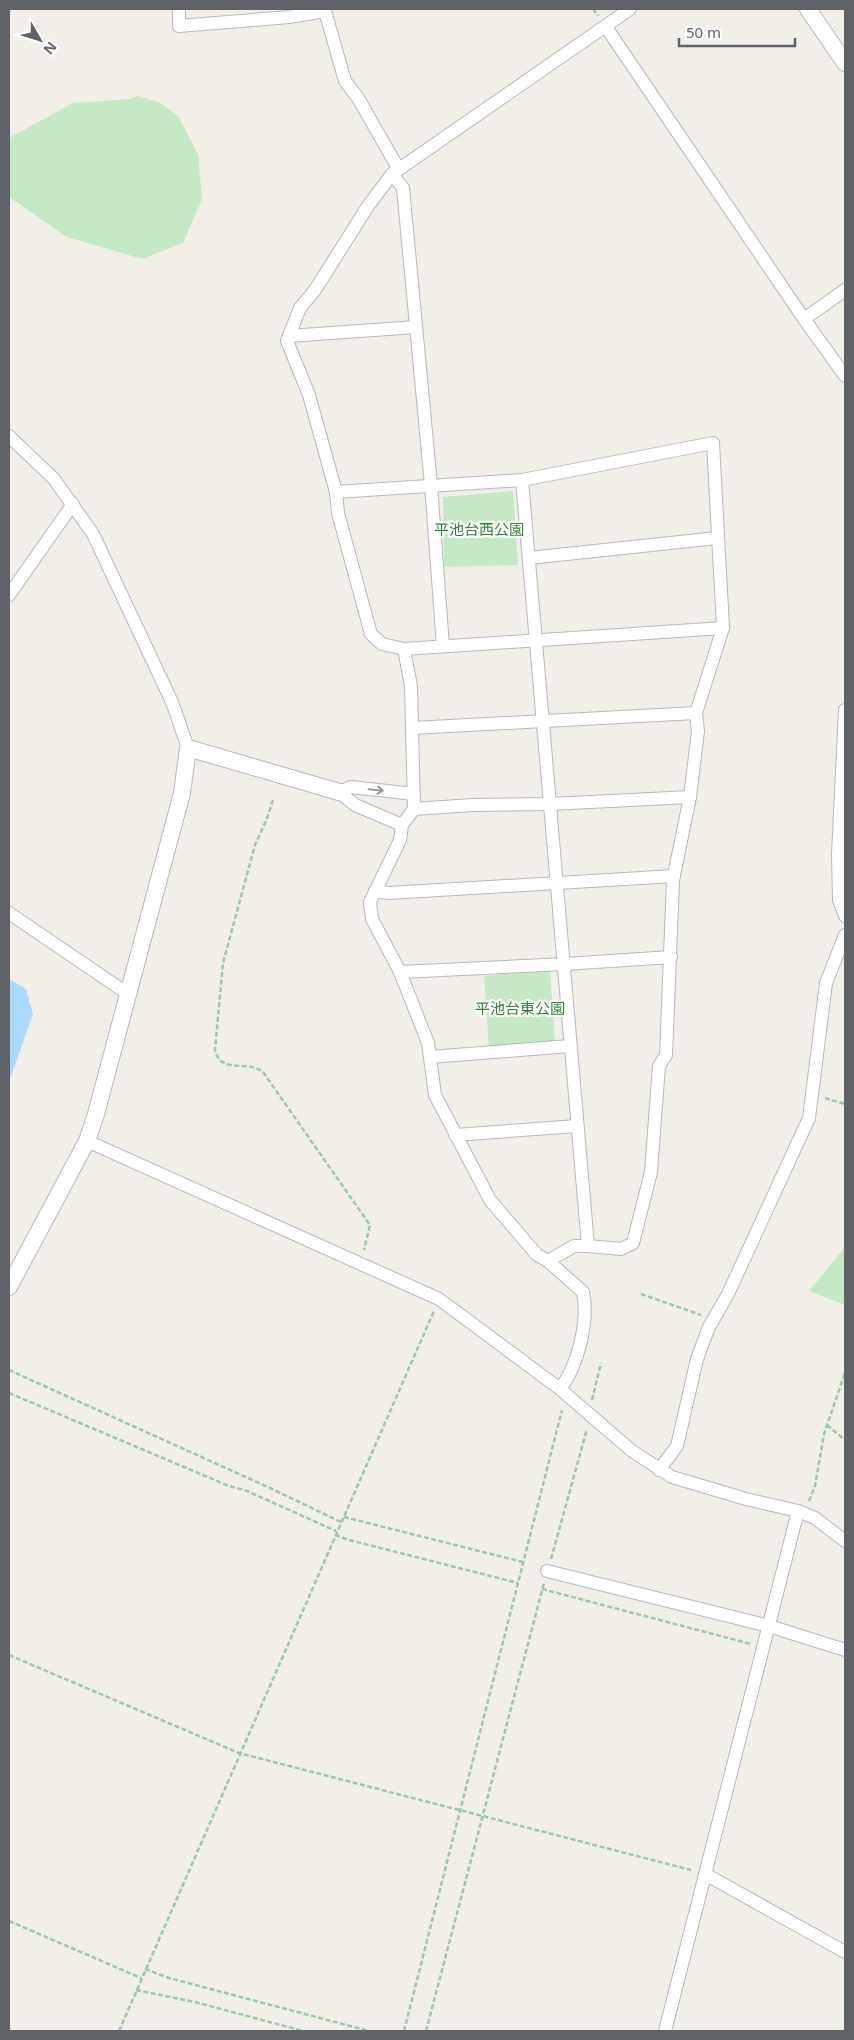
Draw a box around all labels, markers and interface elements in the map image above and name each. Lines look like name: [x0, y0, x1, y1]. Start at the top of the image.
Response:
north arrow: [15, 15, 65, 65]
scale bar: [679, 15, 795, 47]
text: 50 m: [686, 22, 721, 42]
text: N: [40, 38, 61, 59]
park label: 平池台西公園: [434, 519, 524, 539]
one-way arrow: [368, 785, 384, 795]
park label: 平池台東公園: [475, 998, 565, 1018]

